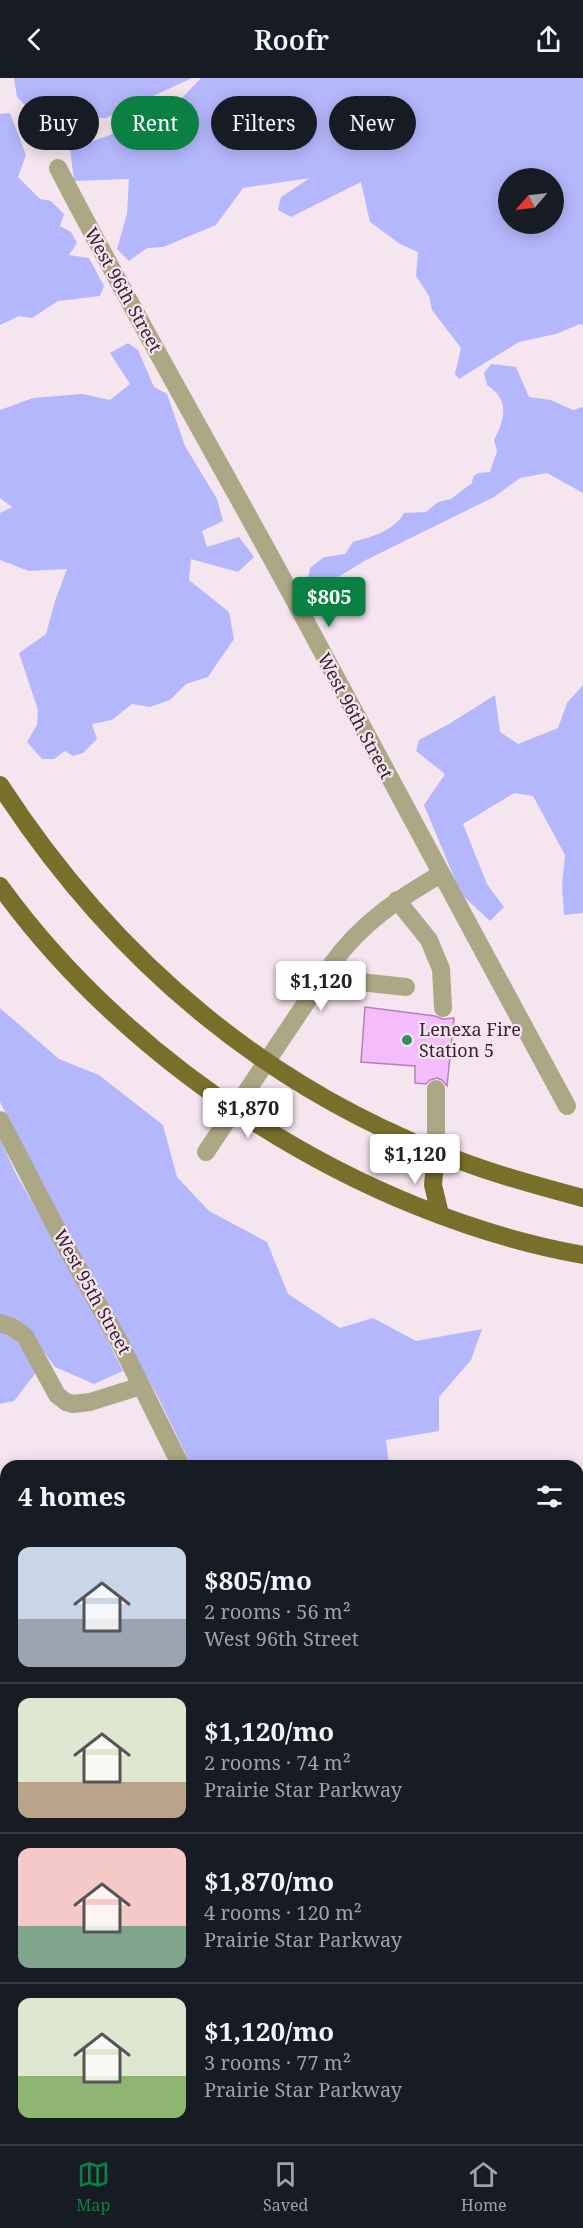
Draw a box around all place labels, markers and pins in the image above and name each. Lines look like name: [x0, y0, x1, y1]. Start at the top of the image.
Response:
pin: $805: [293, 577, 365, 628]
pin: $1,120: [272, 961, 370, 1012]
place label: Lenexa Fire Station 5: [419, 1017, 521, 1062]
marker: Lenexa Fire Station 5: [400, 1033, 414, 1047]
pin: $1,870: [199, 1088, 297, 1139]
pin: $1,120: [366, 1134, 464, 1185]

